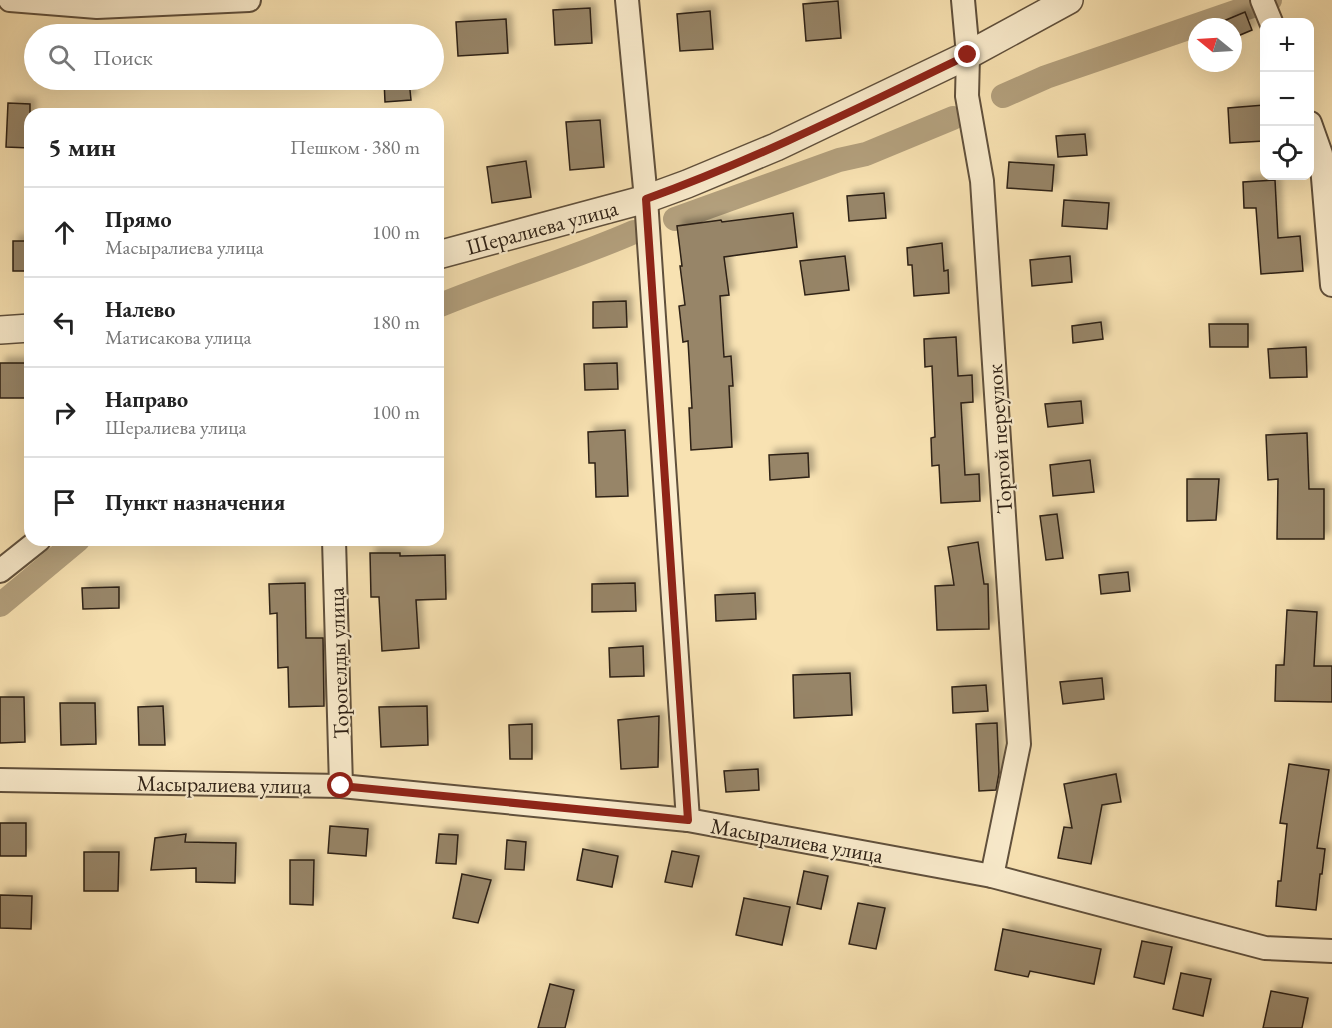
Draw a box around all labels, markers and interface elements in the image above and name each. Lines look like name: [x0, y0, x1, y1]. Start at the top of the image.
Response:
north arrow: [1188, 18, 1242, 72]
map controls: [1260, 18, 1314, 180]
button: +: [1260, 18, 1314, 72]
search box: [24, 24, 444, 90]
icon: search: [45, 41, 78, 74]
route end: [954, 41, 980, 67]
text: Поиск: [93, 43, 153, 72]
button: −: [1260, 72, 1314, 126]
button: locate: [1260, 126, 1314, 180]
text: 5 мин: [48, 130, 116, 164]
text: Пешком · 380 m: [290, 134, 420, 160]
street label: Шералиева улица: [463, 193, 621, 262]
text: Прямо: [105, 205, 172, 234]
icon: ahead: [48, 216, 81, 249]
text: 100 m: [372, 219, 420, 245]
text: Масыралиева улица: [105, 234, 264, 260]
text: Налево: [105, 295, 175, 324]
icon: left: [48, 306, 81, 339]
text: 180 m: [372, 309, 420, 335]
text: Матисакова улица: [105, 324, 251, 350]
street label: Торгой переулок: [980, 363, 1019, 515]
text: Направо: [105, 385, 188, 414]
icon: right: [48, 396, 81, 429]
text: 100 m: [372, 399, 420, 425]
text: Шералиева улица: [105, 414, 247, 440]
icon: arrive: [48, 486, 81, 519]
text: Пункт назначения: [105, 488, 285, 517]
street label: Торогелды улица: [321, 586, 356, 739]
street label: Масыралиева улица: [136, 768, 312, 801]
route start: [327, 772, 353, 798]
street label: Масыралиева улица: [708, 811, 886, 870]

